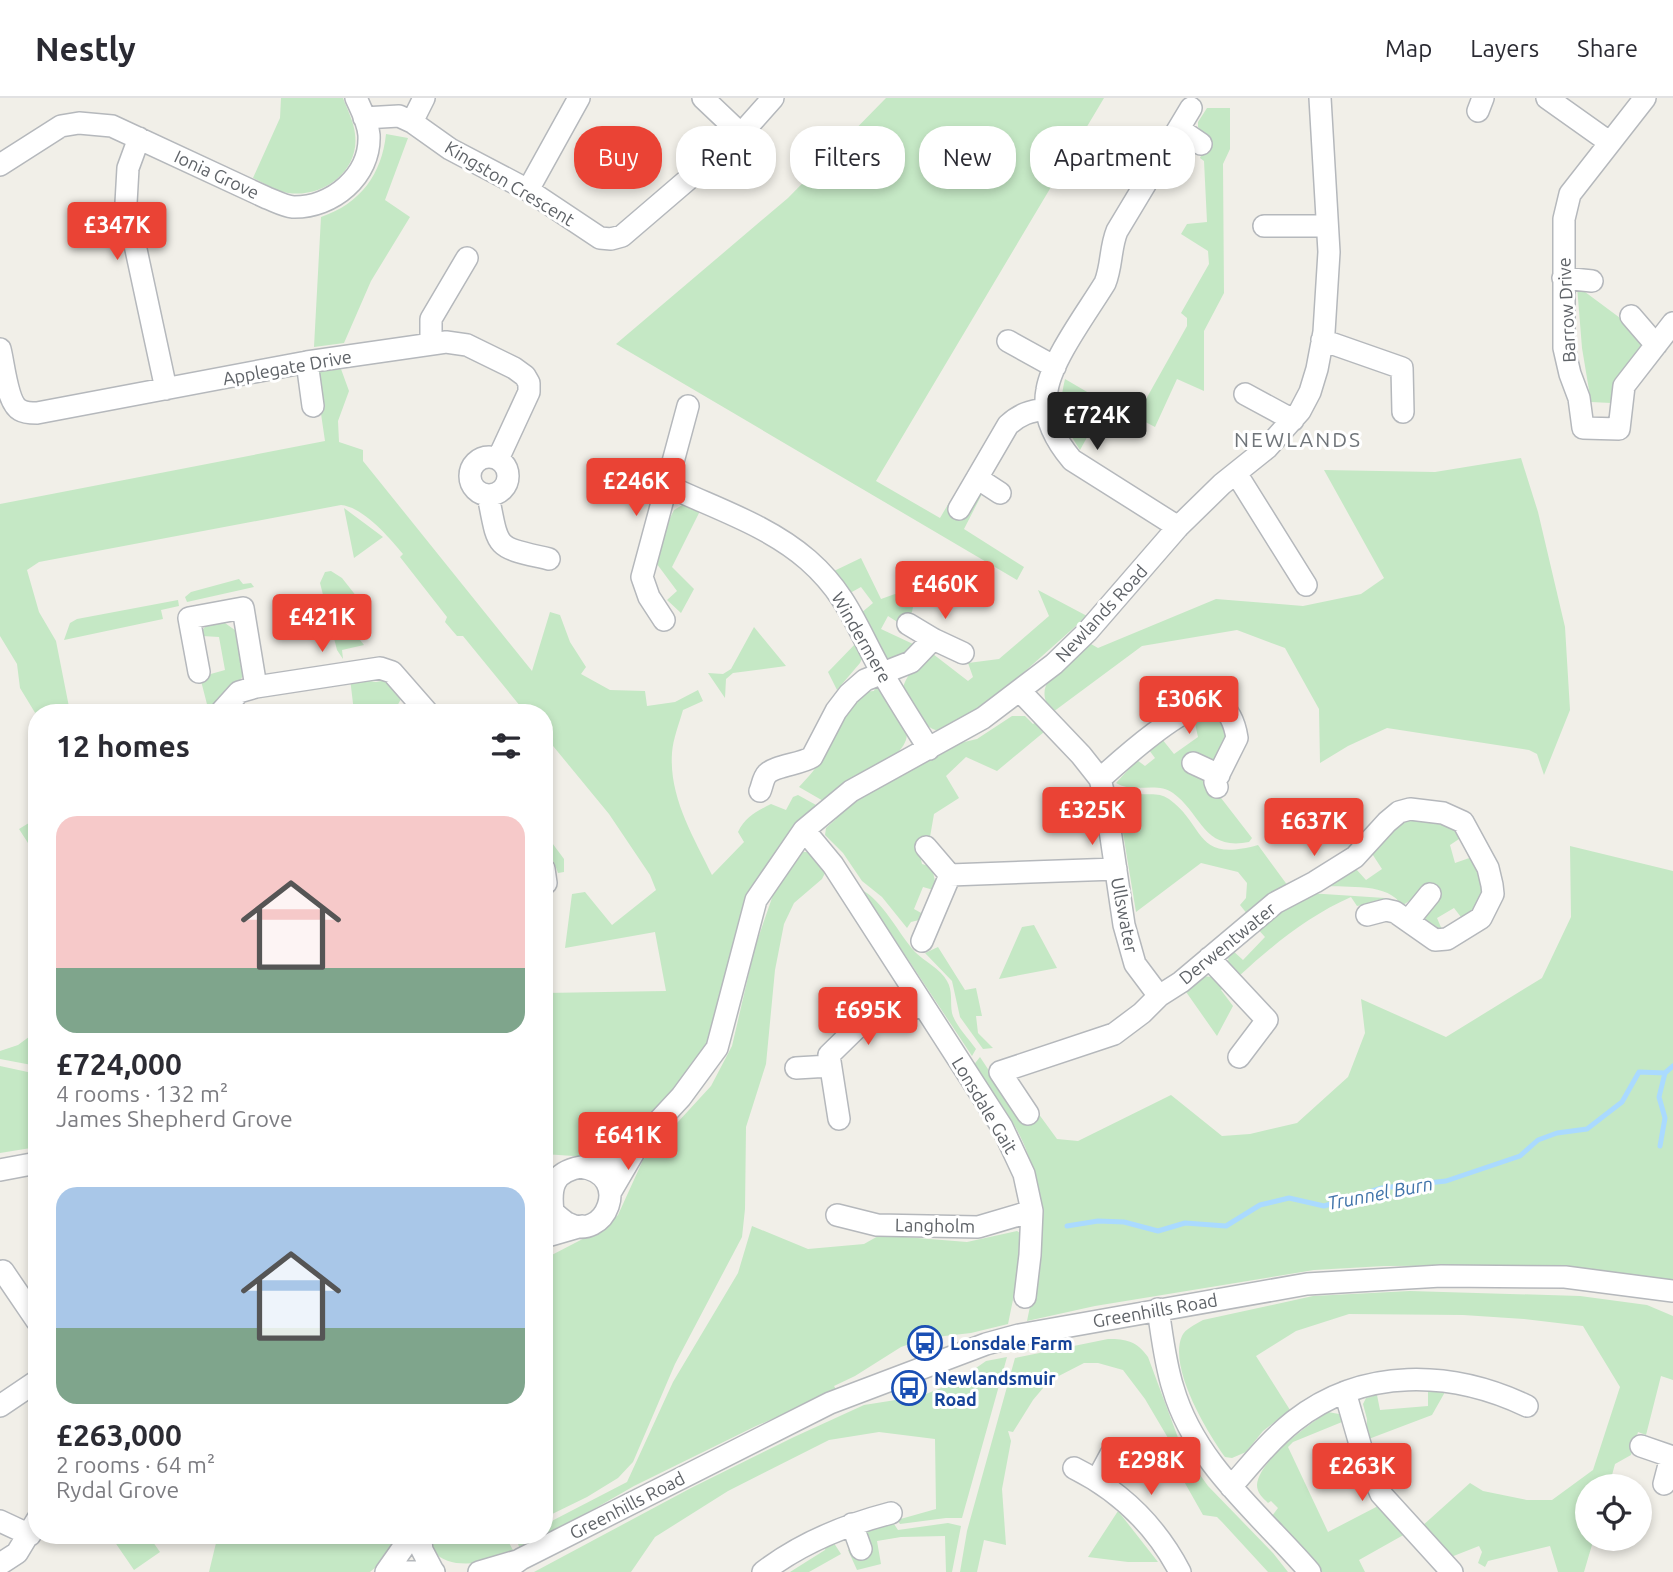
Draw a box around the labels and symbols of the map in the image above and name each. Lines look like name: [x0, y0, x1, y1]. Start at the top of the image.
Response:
street label: Kingston Crescent: [442, 136, 578, 230]
street label: Ionia Grove: [171, 146, 263, 202]
pin: £347K: [68, 202, 166, 262]
street label: Barrow Drive: [1553, 257, 1579, 363]
street label: Applegate Drive: [221, 346, 353, 388]
pin: £724K: [1048, 392, 1146, 452]
district label: NEWLANDS: [1234, 427, 1362, 451]
pin: £246K: [587, 458, 685, 518]
street label: Newlands Road: [1051, 560, 1151, 666]
pin: £460K: [896, 561, 994, 621]
street label: Windermere: [828, 588, 896, 686]
pin: £421K: [273, 594, 371, 654]
pin: £306K: [1140, 676, 1238, 736]
pin: £325K: [1043, 788, 1141, 847]
pin: £637K: [1265, 798, 1363, 858]
street label: Ullswater: [1108, 876, 1142, 955]
street label: Derwentwater: [1175, 898, 1279, 988]
pin: £695K: [819, 988, 917, 1047]
street label: Lonsdale Gait: [948, 1053, 1022, 1157]
pin: £641K: [579, 1112, 677, 1172]
water label: Trunnel Burn: [1325, 1172, 1435, 1214]
street label: Langholm: [895, 1214, 975, 1236]
street label: Greenhills Road: [1091, 1289, 1219, 1331]
bus stop icon: Lonsdale Farm: [906, 1324, 944, 1362]
place label: Lonsdale Farm: [950, 1333, 1073, 1353]
place label: Newlandsmuir Road: [934, 1368, 1056, 1409]
bus stop icon: Newlandsmuir Road: [890, 1369, 928, 1407]
pin: £298K: [1102, 1438, 1200, 1497]
pin: £263K: [1313, 1444, 1411, 1503]
street label: Greenhills Road: [566, 1467, 688, 1543]

